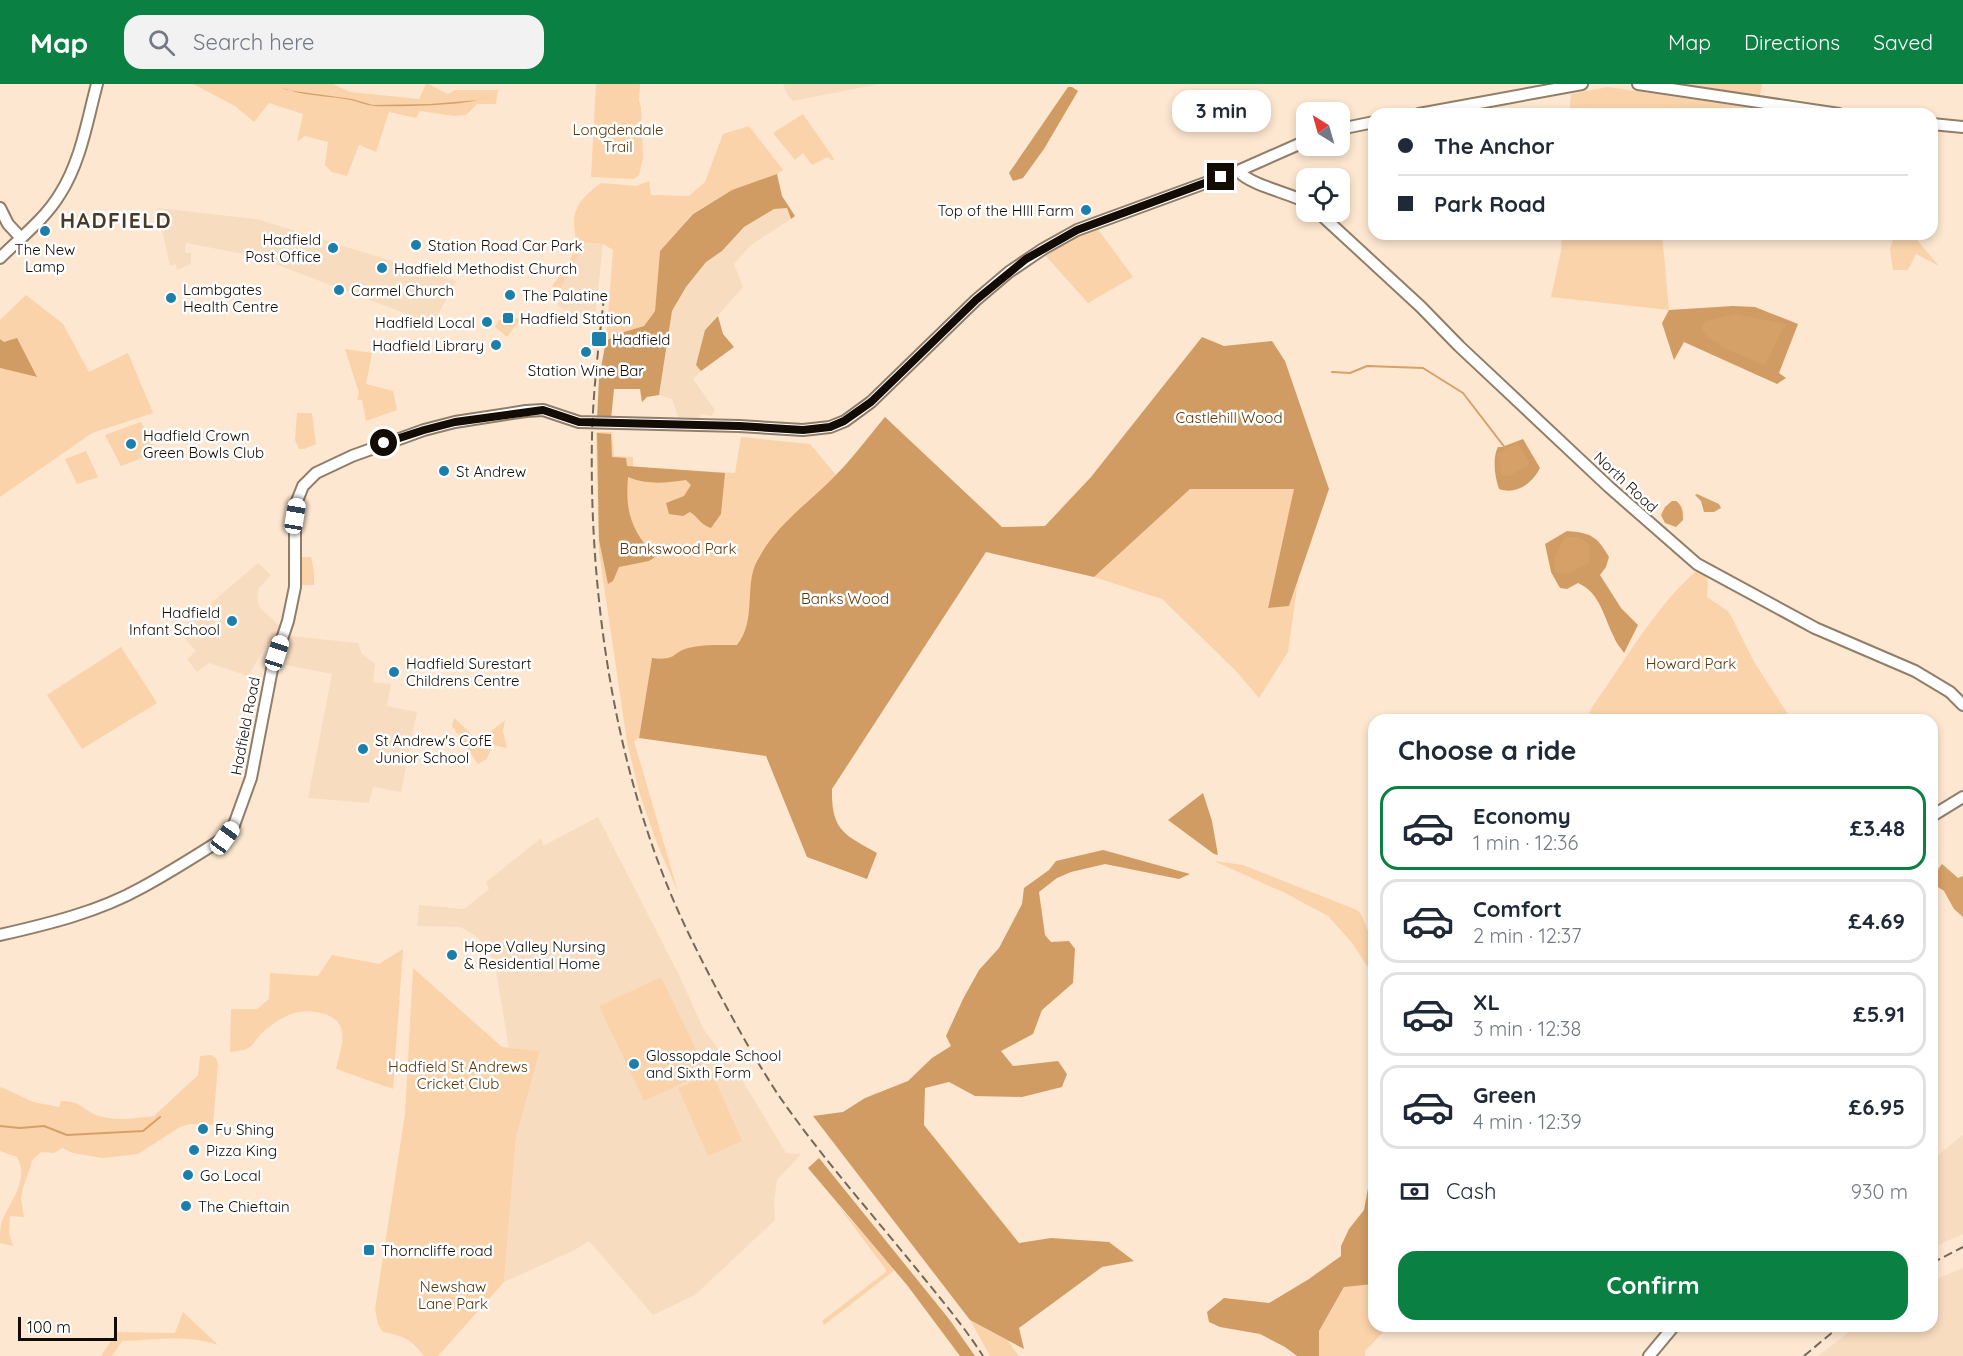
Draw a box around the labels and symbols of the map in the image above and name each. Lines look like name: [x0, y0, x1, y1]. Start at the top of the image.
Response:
callout: 3 min: [1172, 90, 1270, 132]
north arrow: [1296, 102, 1350, 156]
park label: Longdendale Trail: [573, 120, 663, 156]
route end: [1207, 163, 1234, 190]
place label: Top of the HIll Farm: [937, 201, 1074, 220]
marker: Top of the HIll Farm: [1079, 203, 1093, 217]
district label: HADFIELD: [60, 207, 172, 233]
marker: The New Lamp: [38, 224, 52, 238]
place label: Hadfield Post Office: [245, 230, 321, 266]
place label: Station Road Car Park: [428, 236, 583, 255]
marker: Station Road Car Park: [409, 238, 423, 252]
place label: The New Lamp: [15, 240, 75, 276]
marker: Hadfield Post Office: [326, 241, 340, 255]
place label: Hadfield Methodist Church: [394, 259, 577, 278]
marker: Hadfield Methodist Church: [375, 261, 389, 275]
place label: Lambgates Health Centre: [183, 280, 278, 316]
place label: Carmel Church: [351, 281, 454, 300]
marker: Carmel Church: [332, 283, 346, 297]
place label: The Palatine: [522, 286, 608, 305]
marker: The Palatine: [503, 288, 517, 302]
marker: Lambgates Health Centre: [164, 291, 178, 305]
place label: Hadfield Station: [520, 309, 631, 328]
marker: Hadfield Station: [501, 311, 515, 325]
place label: Hadfield Local: [375, 313, 475, 332]
marker: Hadfield Local: [480, 315, 494, 329]
marker: Hadfield: [590, 330, 608, 348]
place label: Hadfield: [612, 330, 670, 349]
place label: Hadfield Library: [372, 336, 484, 355]
marker: Hadfield Library: [489, 338, 503, 352]
marker: Station Wine Bar: [579, 345, 593, 359]
place label: Station Wine Bar: [528, 361, 644, 380]
park label: Castlehill Wood: [1176, 408, 1282, 427]
place label: Hadfield Crown Green Bowls Club: [143, 426, 264, 462]
route start: [370, 429, 397, 456]
marker: Hadfield Crown Green Bowls Club: [124, 437, 138, 451]
street label: North Road: [1590, 448, 1662, 516]
place label: St Andrew: [456, 462, 526, 481]
marker: St Andrew: [437, 464, 451, 478]
car: [283, 497, 307, 535]
park label: Bankswood Park: [620, 539, 736, 558]
park label: Banks Wood: [801, 589, 889, 608]
place label: Hadfield Infant School: [129, 603, 220, 639]
marker: Hadfield Infant School: [225, 614, 239, 628]
car: [263, 633, 291, 673]
place label: Hadfield Surestart Childrens Centre: [406, 654, 532, 690]
park label: Howard Park: [1646, 654, 1736, 673]
marker: Hadfield Surestart Childrens Centre: [387, 665, 401, 679]
street label: Hadfield Road: [226, 675, 264, 777]
place label: St Andrew's CofE Junior School: [375, 731, 492, 767]
marker: St Andrew's CofE Junior School: [356, 742, 370, 756]
car: [207, 818, 243, 858]
place label: Hope Valley Nursing & Residential Home: [464, 937, 606, 973]
marker: Hope Valley Nursing & Residential Home: [445, 948, 459, 962]
place label: Glossopdale School and Sixth Form: [646, 1046, 781, 1082]
park label: Hadfield St Andrews Cricket Club: [388, 1057, 528, 1093]
marker: Glossopdale School and Sixth Form: [627, 1057, 641, 1071]
place label: Fu Shing: [215, 1120, 274, 1139]
marker: Fu Shing: [196, 1122, 210, 1136]
place label: Pizza King: [206, 1141, 277, 1160]
marker: Pizza King: [187, 1143, 201, 1157]
place label: Go Local: [200, 1166, 261, 1185]
marker: Go Local: [181, 1168, 195, 1182]
place label: The Chieftain: [198, 1197, 290, 1216]
marker: The Chieftain: [179, 1199, 193, 1213]
place label: Thorncliffe road: [381, 1241, 493, 1260]
marker: Thorncliffe road: [362, 1243, 376, 1257]
park label: Newshaw Lane Park: [418, 1277, 488, 1313]
scale bar: [18, 1314, 117, 1342]

